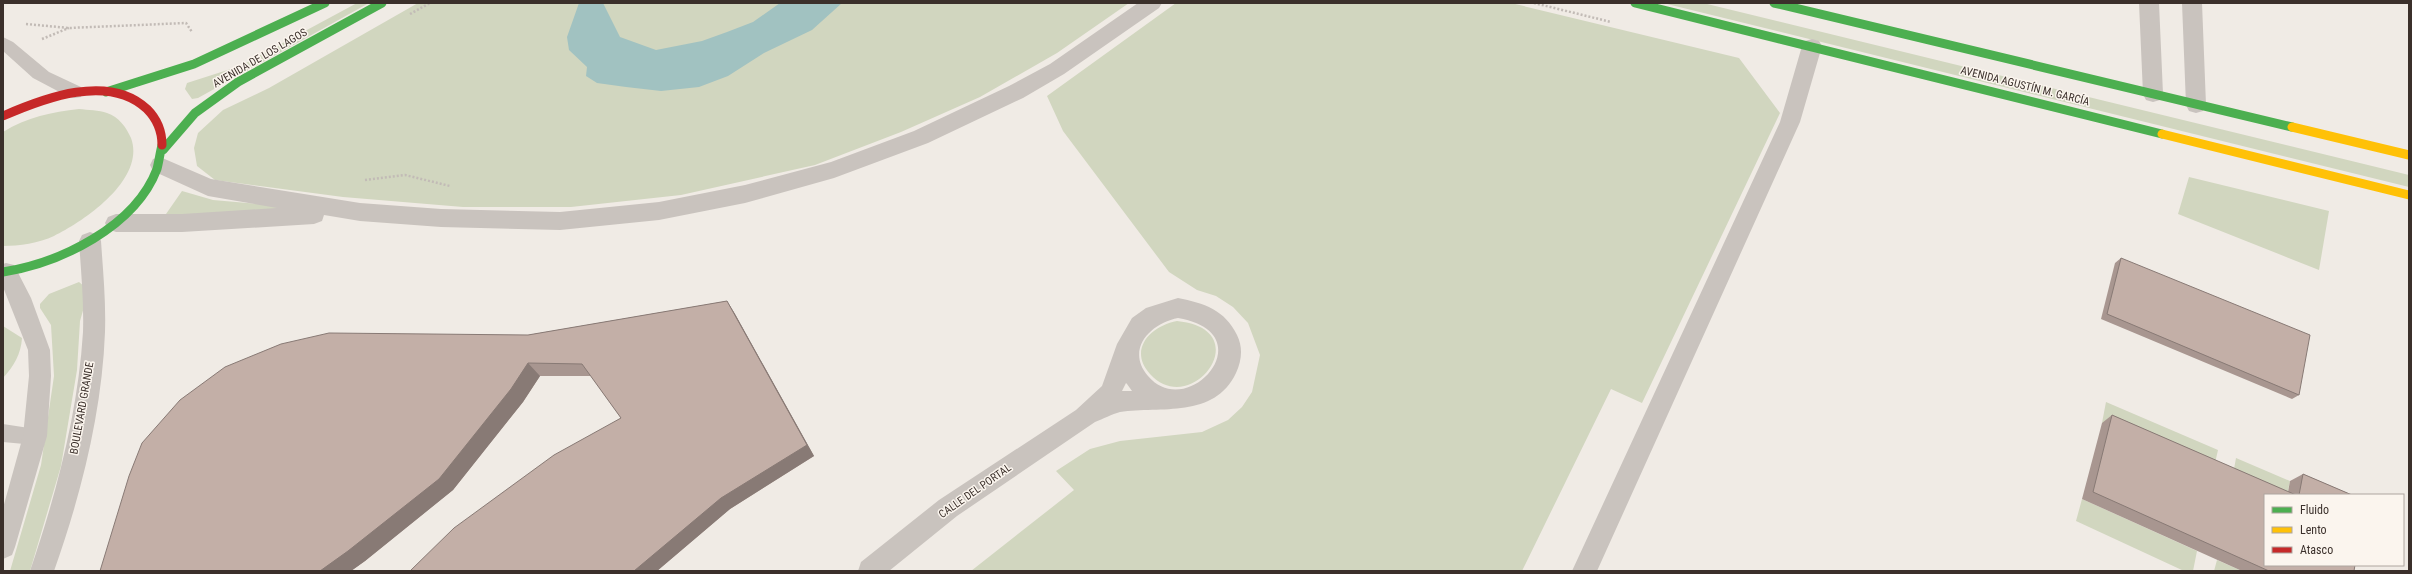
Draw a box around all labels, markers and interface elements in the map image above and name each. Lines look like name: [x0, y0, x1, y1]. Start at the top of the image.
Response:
street label: AVENIDA DE LOS LAGOS: [211, 26, 310, 90]
street label: AVENIDA AGUSTÍN M. GARCÍA: [1959, 64, 2091, 108]
street label: BOULEVARD GRANDE: [67, 360, 97, 455]
street label: CALLE DEL PORTAL: [936, 461, 1014, 521]
legend: [2264, 494, 2404, 566]
text: Fluido: [2300, 503, 2329, 517]
text: Lento: [2300, 523, 2327, 537]
text: Atasco: [2300, 543, 2333, 557]

